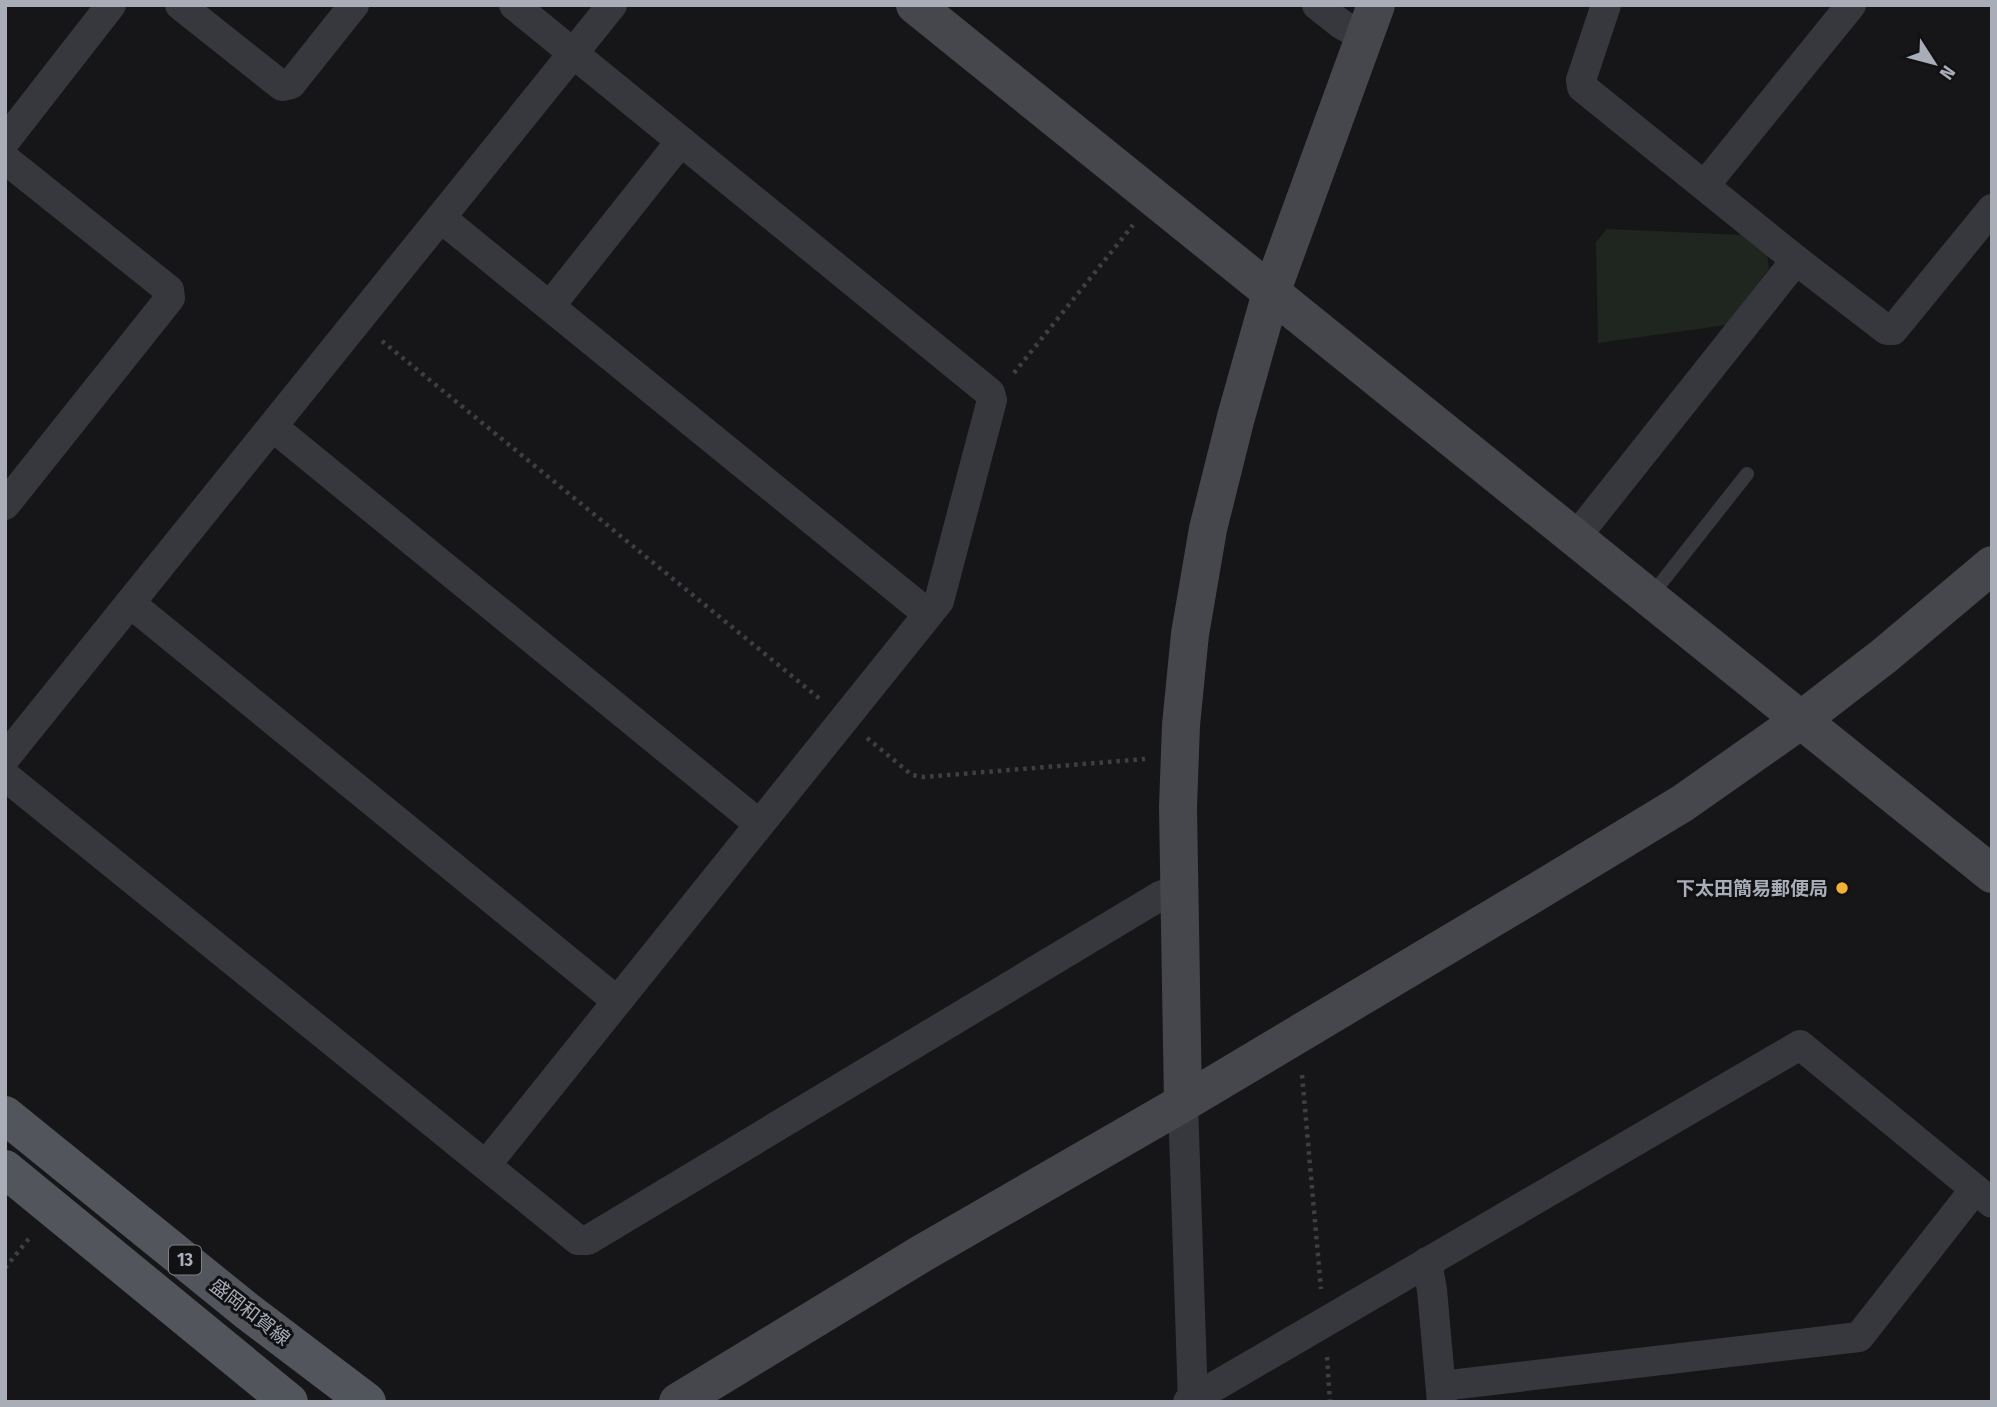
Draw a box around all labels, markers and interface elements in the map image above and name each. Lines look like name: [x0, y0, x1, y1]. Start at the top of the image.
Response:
north arrow: [1899, 28, 1969, 98]
text: N: [1935, 61, 1960, 84]
place label: 下太田簡易郵便局: [1676, 877, 1828, 900]
marker: 下太田簡易郵便局: [1834, 880, 1850, 896]
road number: 13: [169, 1246, 201, 1274]
street label: 盛岡和賀線: [205, 1274, 295, 1350]

